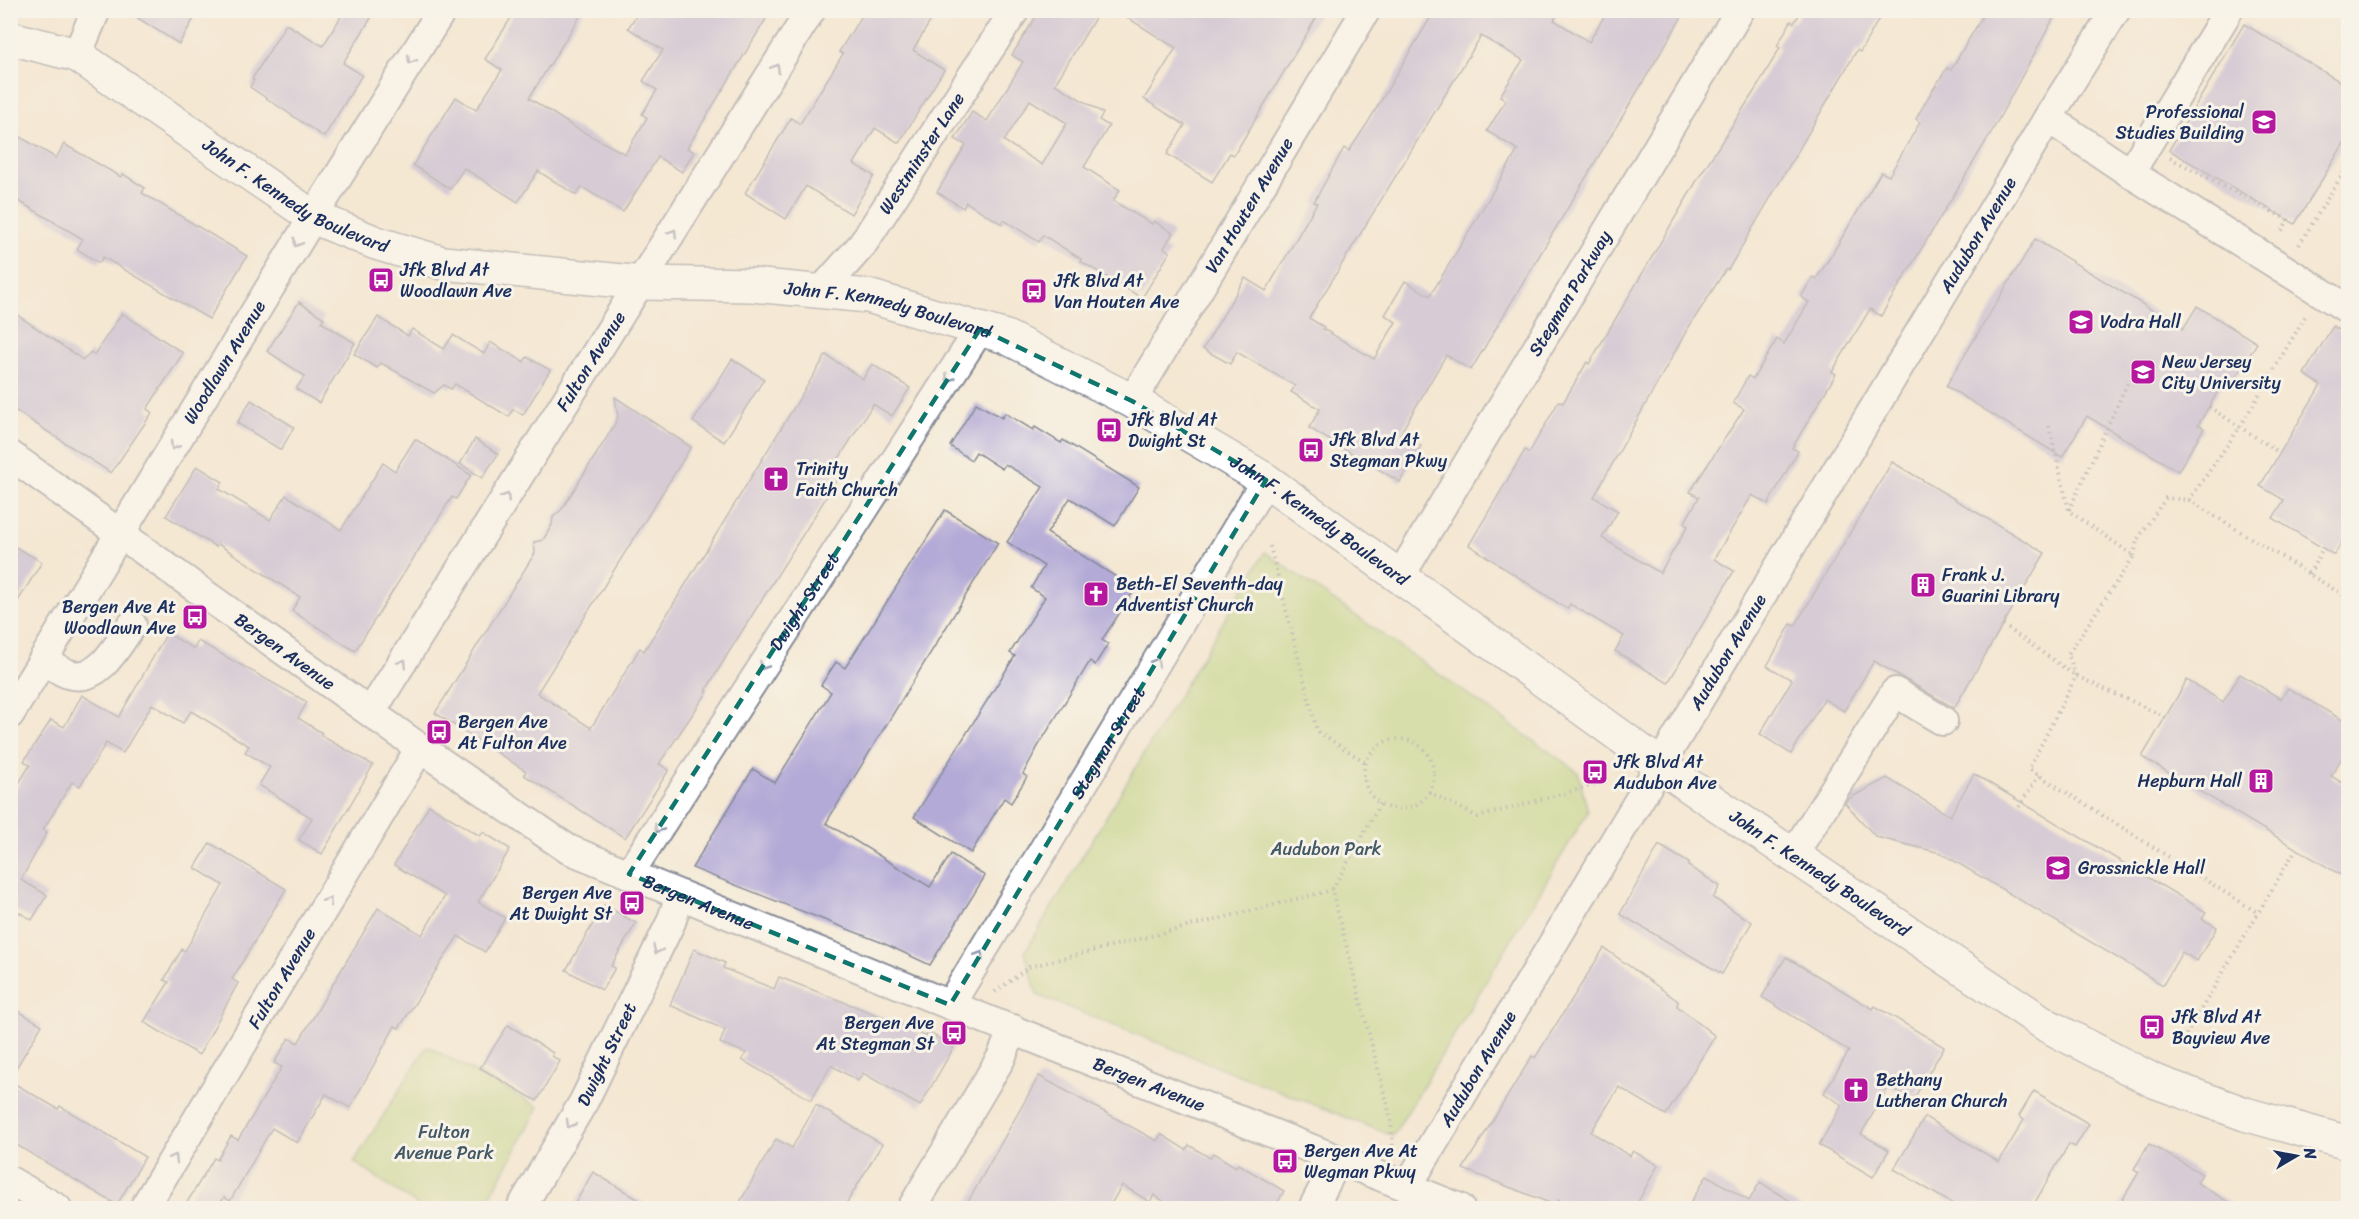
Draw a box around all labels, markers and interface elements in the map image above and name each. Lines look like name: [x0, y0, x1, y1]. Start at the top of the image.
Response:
one-way arrow: [407, 54, 419, 64]
one-way arrow: [768, 63, 779, 74]
street label: Westminster Lane: [870, 86, 973, 221]
place label: Professional Studies Building: [2116, 96, 2245, 149]
school or university icon: Professional Studies Building: [2249, 107, 2279, 137]
street label: John F. Kennedy Boulevard: [195, 129, 394, 262]
street label: Van Houten Avenue: [1196, 131, 1302, 280]
street label: Audubon Avenue: [1930, 170, 2025, 300]
street label: Stegman Parkway: [1519, 223, 1621, 363]
one-way arrow: [665, 229, 677, 239]
one-way arrow: [292, 237, 304, 247]
place label: Jfk Blvd At Woodlawn Ave: [399, 254, 512, 307]
bus stop icon: Jfk Blvd At Woodlawn Ave: [366, 265, 396, 295]
place label: Jfk Blvd At Van Houten Ave: [1053, 265, 1179, 318]
street label: John F. Kennedy Boulevard: [782, 272, 997, 348]
bus stop icon: Jfk Blvd At Van Houten Ave: [1019, 276, 1049, 306]
street label: Woodlawn Avenue: [174, 294, 275, 430]
street label: Fulton Avenue: [547, 305, 635, 418]
place label: Vodra Hall: [2100, 306, 2182, 338]
school or university icon: Vodra Hall: [2066, 307, 2096, 337]
place label: New Jersey City University: [2162, 346, 2281, 399]
school or university icon: New Jersey City University: [2128, 357, 2158, 387]
one-way arrow: [944, 372, 956, 382]
place label: Jfk Blvd At Dwight St: [1127, 404, 1218, 457]
bus stop icon: Jfk Blvd At Dwight St: [1094, 415, 1124, 445]
place label: Jfk Blvd At Stegman Pkwy: [1329, 424, 1448, 477]
bus stop icon: Jfk Blvd At Stegman Pkwy: [1296, 435, 1326, 465]
one-way arrow: [169, 440, 181, 450]
street label: John F. Kennedy Boulevard: [1223, 446, 1417, 595]
place label: Trinity Faith Church: [796, 453, 898, 506]
church icon: Trinity Faith Church: [761, 464, 791, 494]
one-way arrow: [499, 493, 511, 503]
street label: Dwight Street: [761, 546, 848, 657]
place label: Frank J. Guarini Library: [1942, 559, 2060, 612]
place label: Beth-El Seventh-day Adventist Church: [1115, 568, 1283, 621]
building icon: Frank J. Guarini Library: [1908, 570, 1938, 600]
church icon: Beth-El Seventh-day Adventist Church: [1081, 579, 1111, 609]
street label: Audubon Avenue: [1680, 587, 1776, 717]
place label: Bergen Ave At Woodlawn Ave: [62, 591, 176, 644]
bus stop icon: Bergen Ave At Woodlawn Ave: [180, 602, 210, 632]
street label: Bergen Avenue: [228, 604, 342, 699]
one-way arrow: [1149, 658, 1161, 668]
one-way arrow: [396, 659, 408, 669]
one-way arrow: [760, 659, 771, 670]
street label: Stegman Street: [1061, 680, 1154, 806]
place label: Bergen Ave At Fulton Ave: [457, 706, 567, 759]
bus stop icon: Bergen Ave At Fulton Ave: [424, 717, 454, 747]
place label: Jfk Blvd At Audubon Ave: [1613, 746, 1717, 799]
bus stop icon: Jfk Blvd At Audubon Ave: [1580, 757, 1610, 787]
place label: Hepburn Hall: [2137, 765, 2243, 797]
building icon: Hepburn Hall: [2246, 766, 2276, 796]
street label: John F. Kennedy Boulevard: [1722, 800, 1918, 946]
one-way arrow: [654, 823, 665, 834]
park label: Audubon Park: [1270, 833, 1382, 865]
place label: Grossnickle Hall: [2078, 852, 2206, 884]
school or university icon: Grossnickle Hall: [2043, 853, 2073, 883]
street label: Bergen Avenue: [638, 865, 759, 939]
place label: Bergen Ave At Dwight St: [509, 877, 613, 930]
bus stop icon: Bergen Ave At Dwight St: [617, 888, 647, 918]
one-way arrow: [321, 897, 332, 907]
street label: Fulton Avenue: [239, 921, 325, 1035]
one-way arrow: [653, 943, 665, 954]
one-way arrow: [973, 951, 985, 961]
street label: Dwight Street: [568, 997, 646, 1112]
place label: Jfk Blvd At Bayview Ave: [2171, 1001, 2270, 1054]
street label: Audubon Avenue: [1430, 1004, 1526, 1134]
place label: Bergen Ave At Stegman St: [815, 1007, 935, 1060]
bus stop icon: Jfk Blvd At Bayview Ave: [2137, 1012, 2167, 1042]
bus stop icon: Bergen Ave At Stegman St: [939, 1018, 969, 1048]
street label: Bergen Avenue: [1088, 1047, 1210, 1121]
place label: Bethany Lutheran Church: [1876, 1064, 2007, 1117]
church icon: Bethany Lutheran Church: [1841, 1075, 1871, 1105]
park label: Fulton Avenue Park: [393, 1116, 494, 1169]
one-way arrow: [566, 1118, 577, 1128]
north arrow: [2266, 1126, 2326, 1186]
place label: Bergen Ave At Wegman Pkwy: [1304, 1135, 1418, 1188]
text: N: [2295, 1145, 2326, 1162]
bus stop icon: Bergen Ave At Wegman Pkwy: [1270, 1146, 1300, 1176]
one-way arrow: [166, 1154, 178, 1164]

